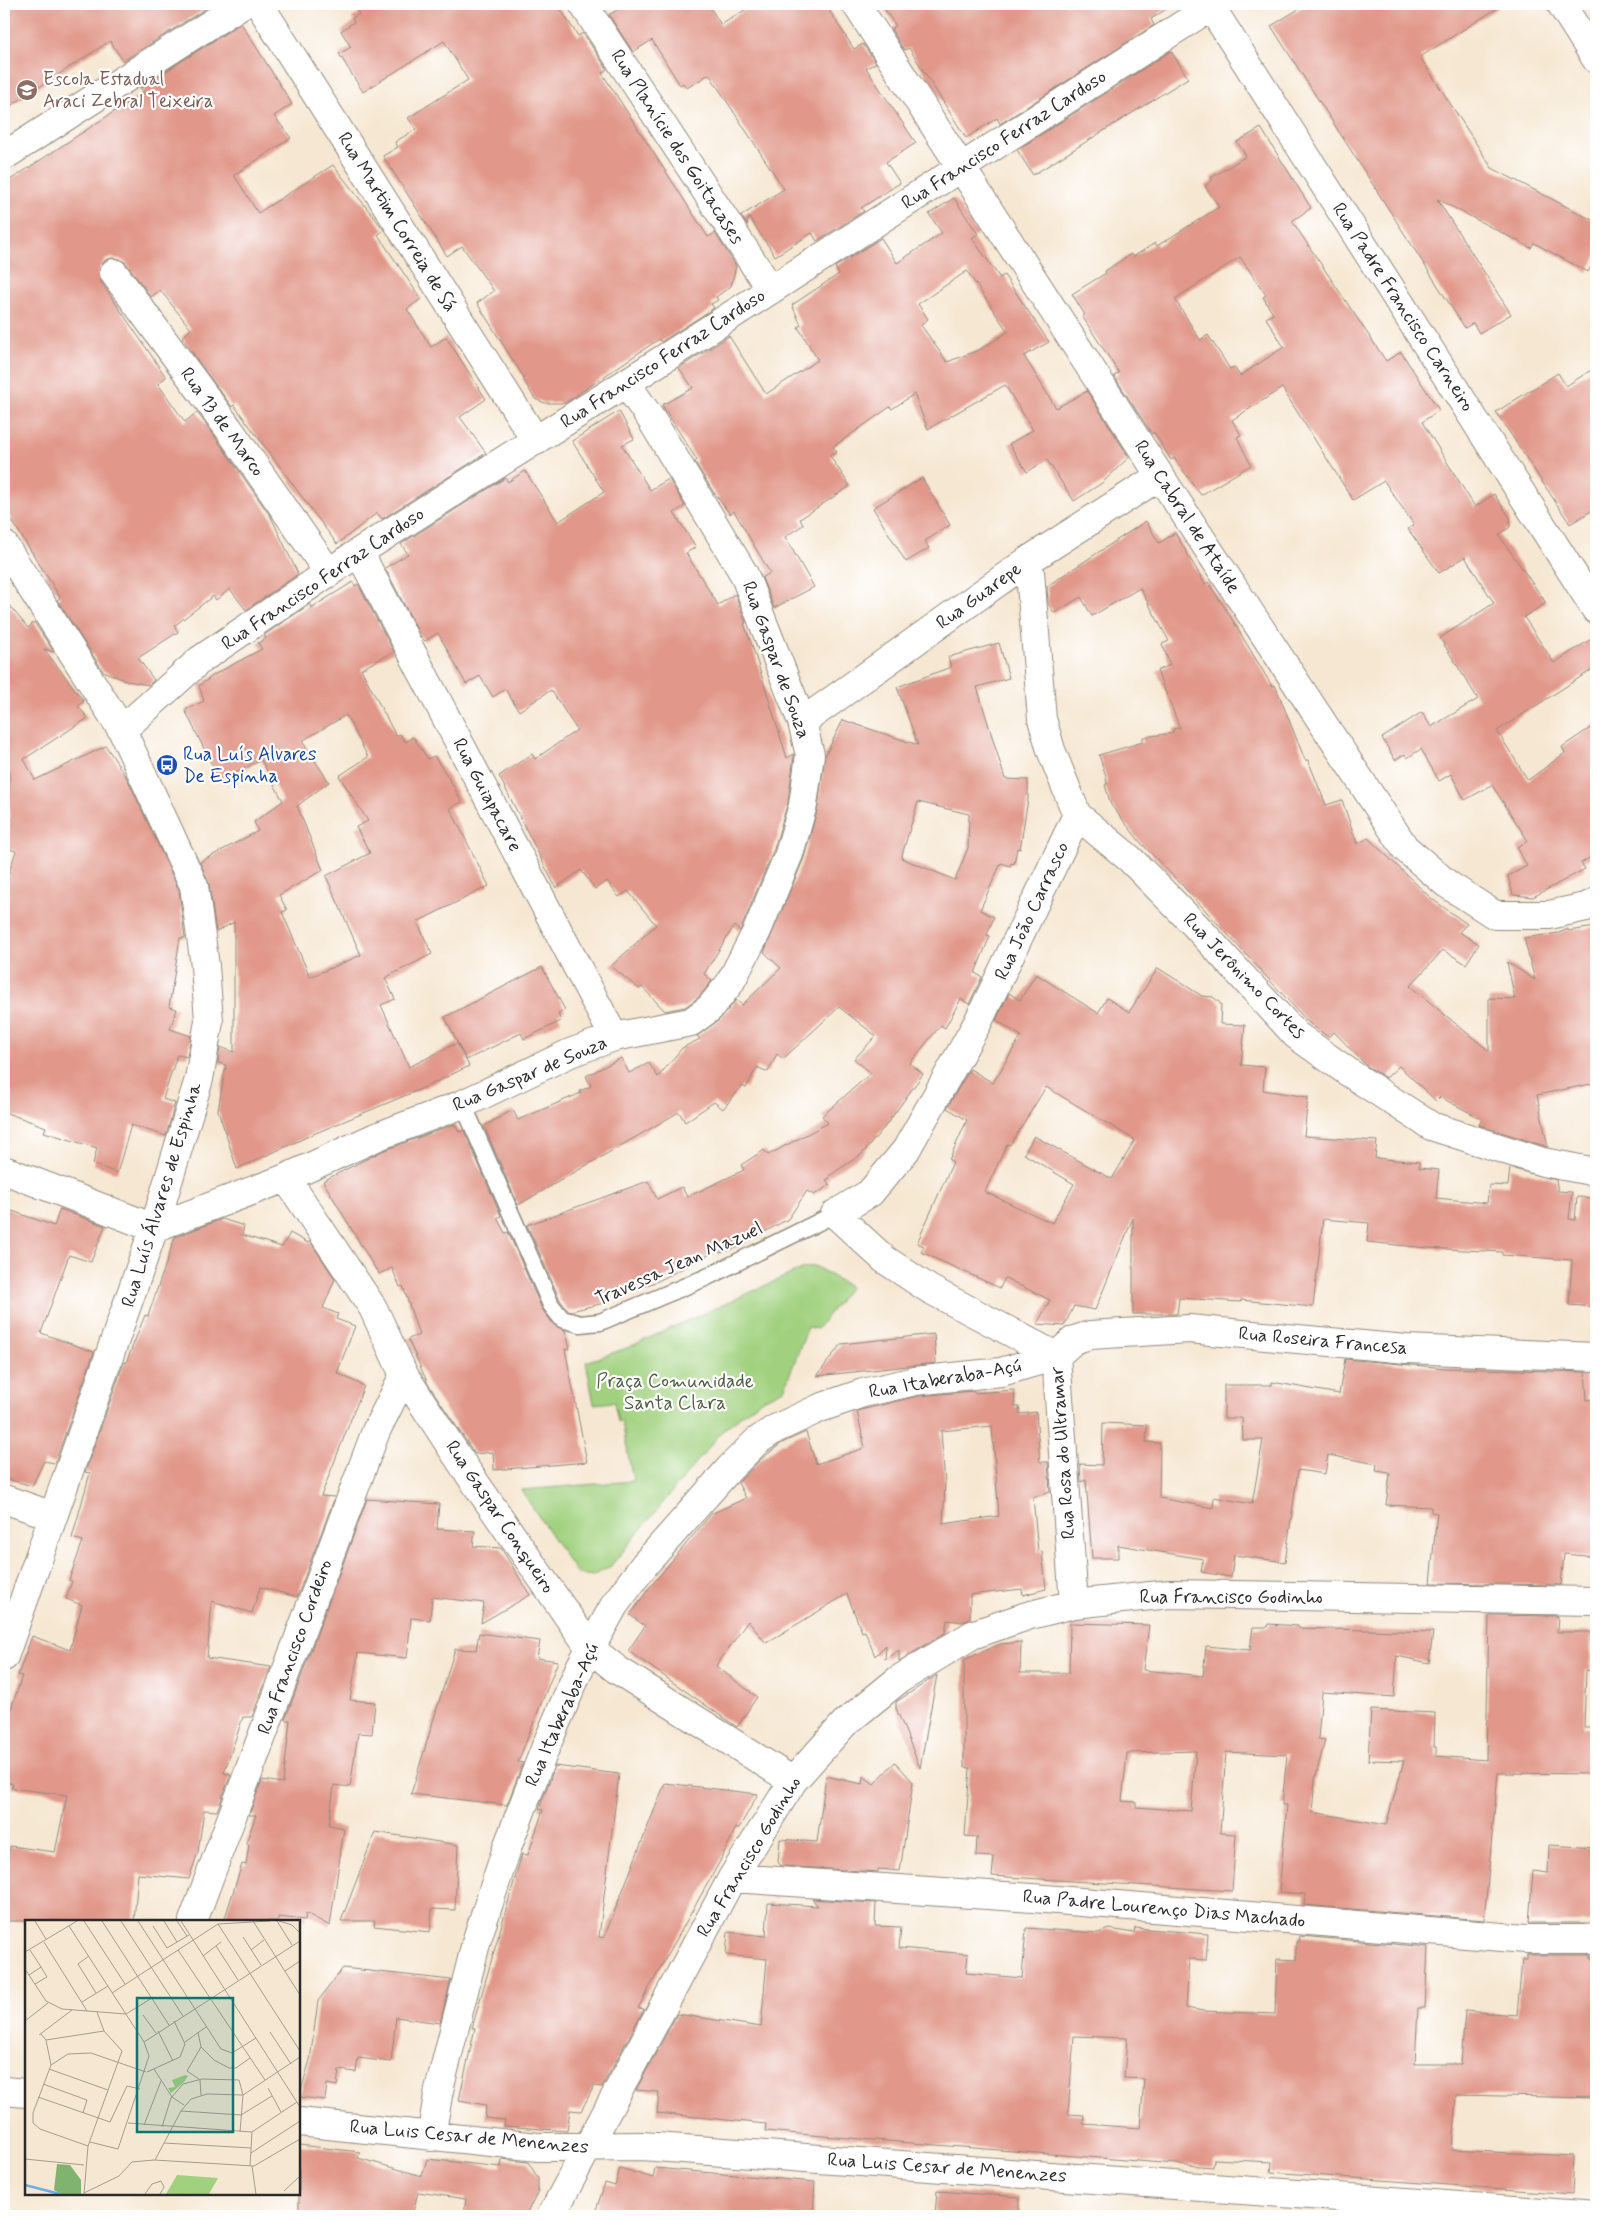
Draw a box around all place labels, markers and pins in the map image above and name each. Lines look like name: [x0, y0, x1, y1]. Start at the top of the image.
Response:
place label: Escola Estadual Araci Zebral Teixeira: [43, 67, 214, 114]
school or university icon: Escola Estadual Araci Zebral Teixeira: [15, 78, 39, 102]
place label: Rua Luís Alvares De Espinha: [183, 742, 317, 789]
bus stop icon: Rua Luís Alvares De Espinha: [155, 753, 179, 777]

